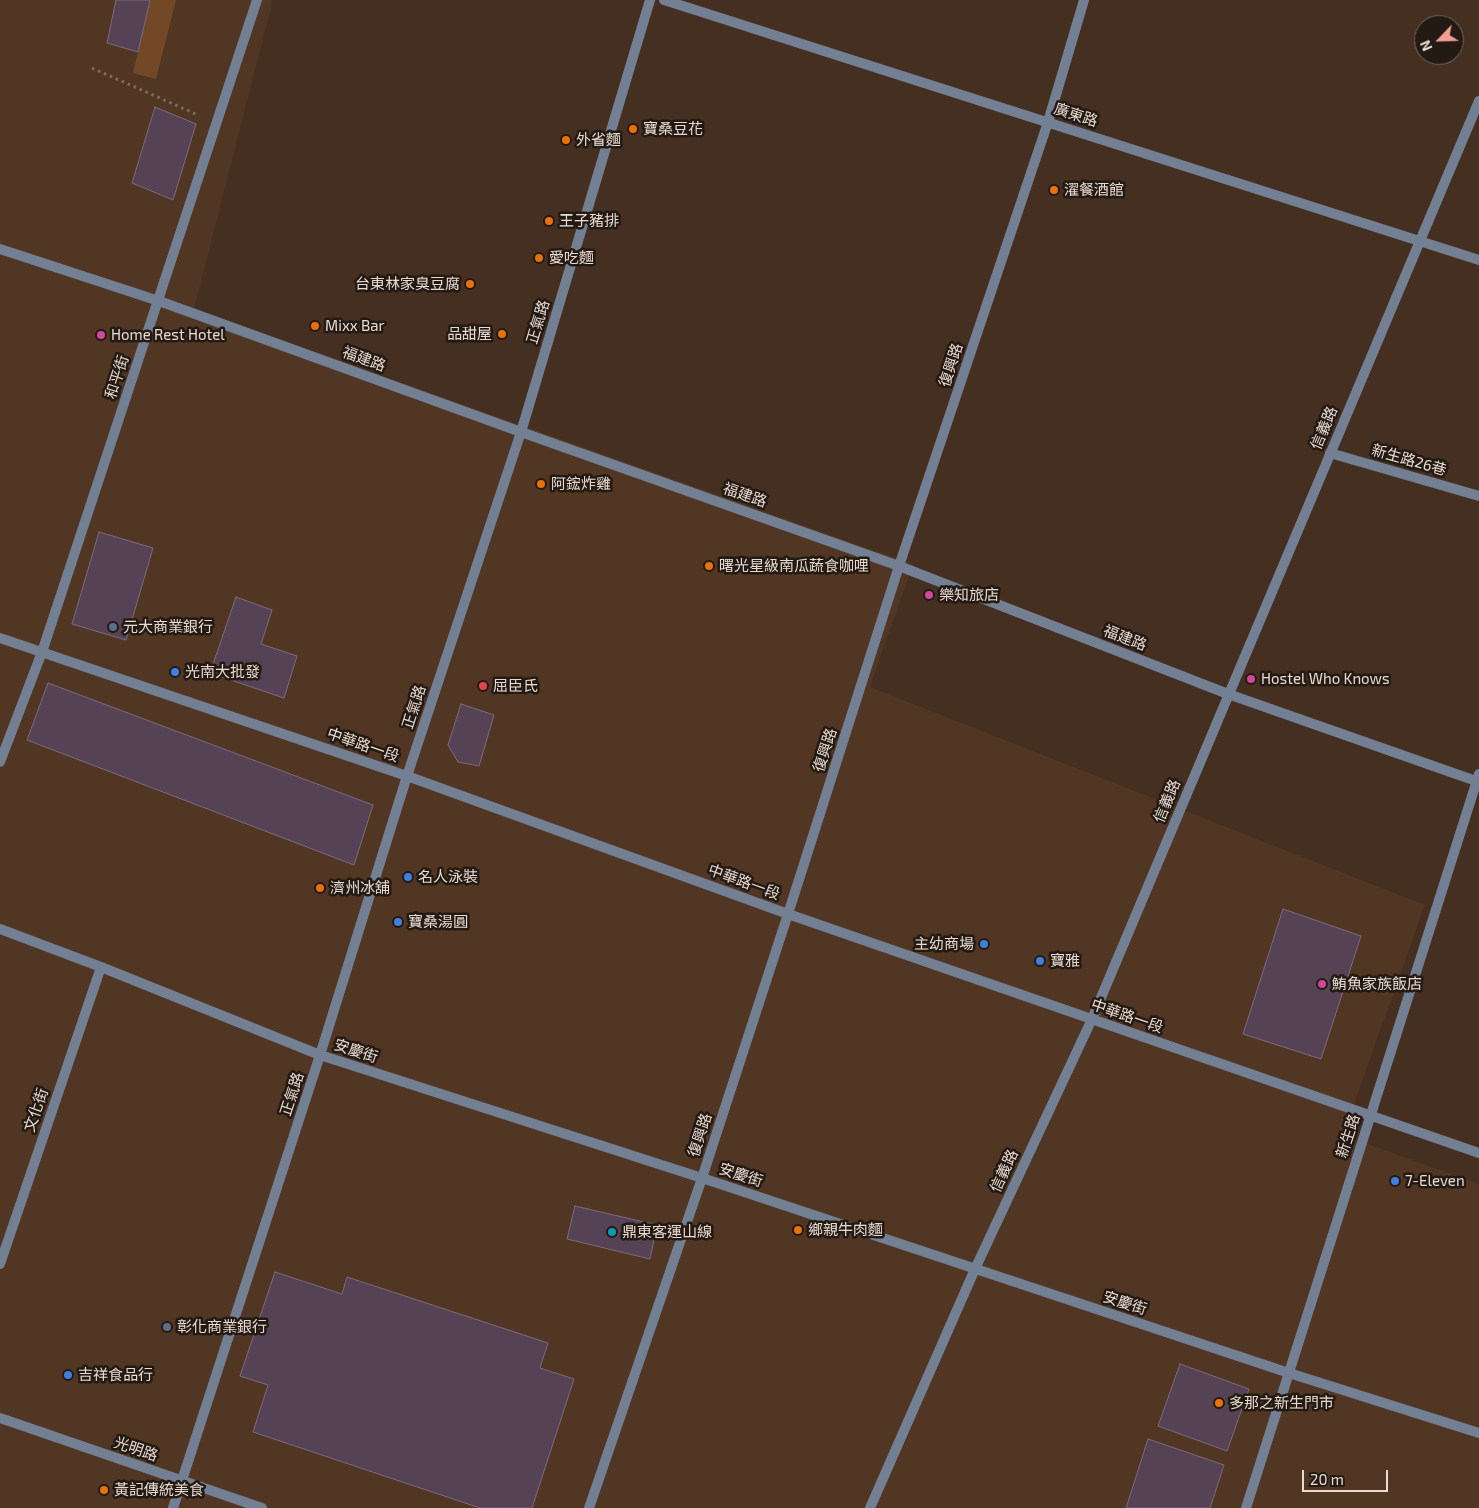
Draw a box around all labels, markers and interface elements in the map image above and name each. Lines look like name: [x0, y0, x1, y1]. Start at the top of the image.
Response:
north arrow: [1414, 15, 1464, 65]
text: N: [1416, 38, 1436, 54]
street label: 廣東路: [1052, 99, 1100, 131]
place label: 寶桑豆花: [643, 120, 703, 138]
marker: 寶桑豆花: [627, 123, 639, 135]
place label: 外省麵: [576, 131, 621, 149]
marker: 外省麵: [560, 134, 572, 146]
place label: 濯餐酒館: [1064, 181, 1124, 199]
marker: 濯餐酒館: [1048, 184, 1060, 196]
place label: 王子豬排: [559, 212, 619, 230]
marker: 王子豬排: [543, 215, 555, 227]
place label: 愛吃麵: [549, 249, 594, 267]
marker: 愛吃麵: [533, 252, 545, 264]
place label: 台東林家臭豆腐: [355, 275, 460, 293]
marker: 台東林家臭豆腐: [464, 278, 476, 290]
street label: 正氣路: [523, 298, 553, 346]
place label: Mixx Bar: [325, 317, 385, 335]
marker: Mixx Bar: [309, 320, 321, 332]
place label: 品甜屋: [447, 325, 492, 343]
place label: Home Rest Hotel: [111, 326, 225, 344]
marker: 品甜屋: [496, 328, 508, 340]
marker: Home Rest Hotel: [95, 329, 107, 341]
street label: 復興路: [935, 341, 967, 389]
street label: 福建路: [340, 343, 388, 375]
street label: 和平街: [101, 353, 133, 401]
street label: 信義路: [1307, 404, 1341, 452]
street label: 新生路26巷: [1370, 441, 1448, 479]
place label: 阿鋐炸雞: [551, 475, 611, 493]
marker: 阿鋐炸雞: [535, 478, 547, 490]
street label: 福建路: [721, 479, 769, 511]
place label: 曙光星級南瓜蔬食咖哩: [719, 557, 869, 575]
marker: 曙光星級南瓜蔬食咖哩: [703, 560, 715, 572]
place label: 樂知旅店: [939, 586, 999, 604]
marker: 樂知旅店: [923, 589, 935, 601]
place label: 元大商業銀行: [123, 618, 213, 636]
marker: 元大商業銀行: [107, 621, 119, 633]
street label: 福建路: [1101, 622, 1149, 654]
place label: 光南大批發: [185, 663, 260, 681]
marker: 光南大批發: [169, 666, 181, 678]
place label: Hostel Who Knows: [1261, 670, 1390, 688]
marker: Hostel Who Knows: [1245, 673, 1257, 685]
place label: 屈臣氏: [493, 677, 538, 695]
marker: 屈臣氏: [477, 680, 489, 692]
street label: 正氣路: [398, 683, 430, 731]
street label: 中華路一段: [325, 724, 401, 766]
street label: 復興路: [809, 726, 841, 774]
street label: 信義路: [1150, 777, 1184, 825]
street label: 中華路一段: [706, 861, 782, 903]
place label: 名人泳裝: [418, 868, 478, 886]
marker: 名人泳裝: [402, 871, 414, 883]
place label: 濟州冰舖: [330, 879, 390, 897]
marker: 濟州冰舖: [314, 882, 326, 894]
place label: 寶桑湯圓: [408, 913, 468, 931]
marker: 寶桑湯圓: [392, 916, 404, 928]
place label: 主幼商場: [914, 935, 974, 953]
marker: 主幼商場: [978, 938, 990, 950]
place label: 寶雅: [1050, 952, 1080, 970]
marker: 寶雅: [1034, 955, 1046, 967]
place label: 鮪魚家族飯店: [1332, 975, 1422, 993]
marker: 鮪魚家族飯店: [1316, 978, 1328, 990]
street label: 中華路一段: [1089, 995, 1165, 1037]
street label: 安慶街: [332, 1035, 380, 1067]
street label: 正氣路: [276, 1070, 308, 1118]
street label: 文化街: [20, 1086, 52, 1134]
street label: 復興路: [684, 1111, 716, 1159]
street label: 新生路: [1332, 1112, 1364, 1160]
street label: 信義路: [986, 1147, 1022, 1195]
street label: 安慶街: [717, 1159, 765, 1191]
place label: 7-Eleven: [1405, 1172, 1465, 1190]
marker: 7-Eleven: [1389, 1175, 1401, 1187]
place label: 鄉親牛肉麵: [808, 1221, 883, 1239]
place label: 鼎東客運山線: [622, 1223, 712, 1241]
marker: 鄉親牛肉麵: [792, 1224, 804, 1236]
marker: 鼎東客運山線: [606, 1226, 618, 1238]
street label: 安慶街: [1101, 1287, 1149, 1319]
place label: 彰化商業銀行: [177, 1318, 267, 1336]
marker: 彰化商業銀行: [161, 1321, 173, 1333]
place label: 吉祥食品行: [78, 1366, 153, 1384]
marker: 吉祥食品行: [62, 1369, 74, 1381]
place label: 多那之新生門市: [1229, 1394, 1334, 1412]
marker: 多那之新生門市: [1213, 1397, 1225, 1409]
street label: 光明路: [112, 1433, 160, 1465]
scale bar: [1304, 1460, 1390, 1492]
text: 20 m: [1310, 1470, 1344, 1488]
place label: 黃記傳統美食: [114, 1481, 204, 1499]
marker: 黃記傳統美食: [98, 1484, 110, 1496]

